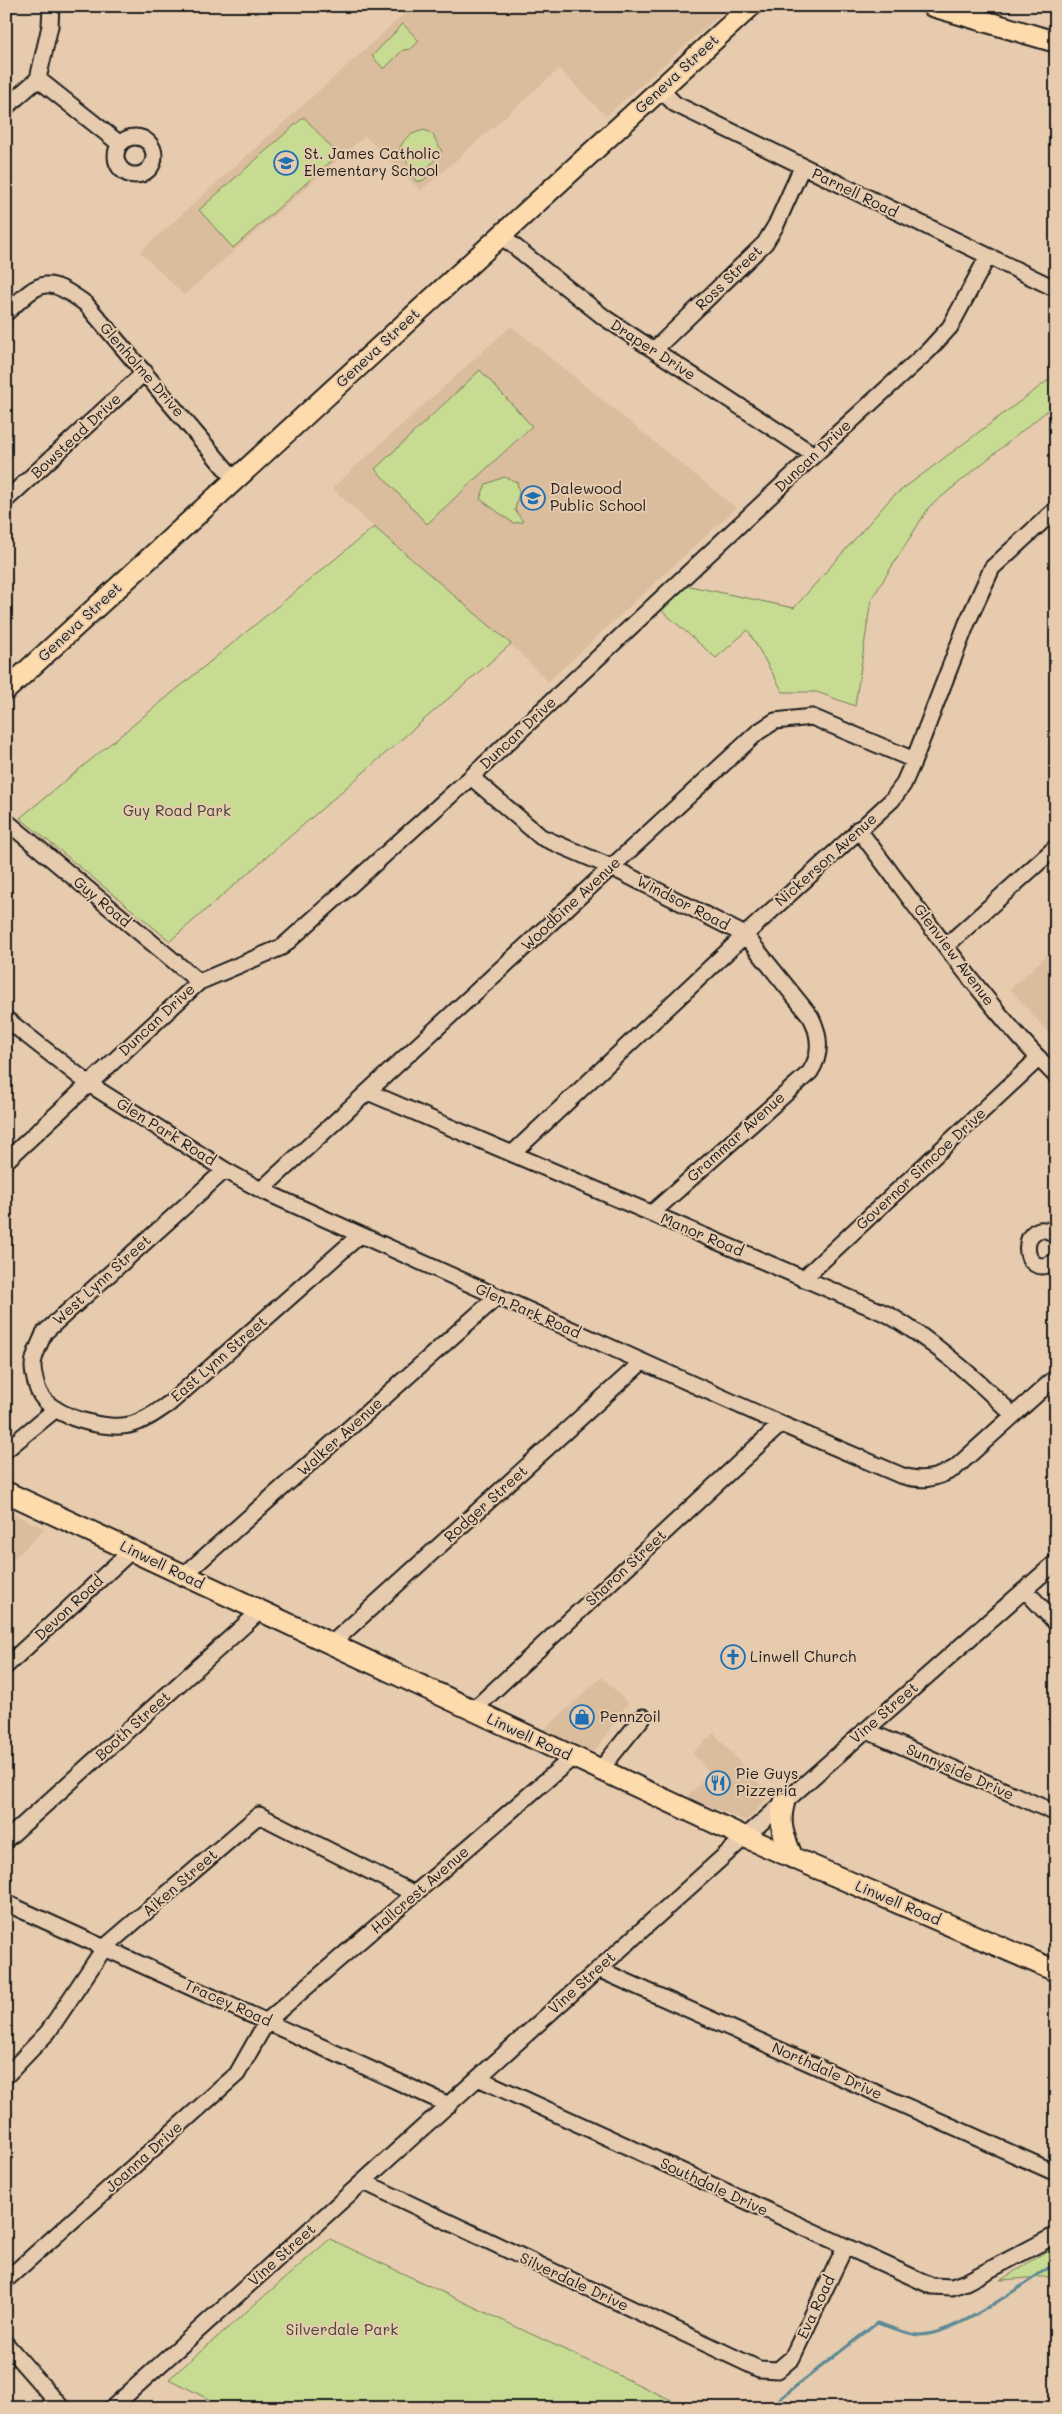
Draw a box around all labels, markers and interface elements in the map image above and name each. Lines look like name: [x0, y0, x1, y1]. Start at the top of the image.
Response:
street label: Geneva Street: [630, 29, 723, 117]
place label: St. James Catholic Elementary School: [304, 143, 441, 180]
school or university icon: St. James Catholic Elementary School: [273, 150, 299, 176]
street label: Parnell Road: [809, 163, 902, 222]
street label: Ross Street: [691, 240, 766, 314]
street label: Geneva Street: [331, 303, 424, 391]
street label: Draper Drive: [607, 314, 700, 384]
street label: Glenholme Drive: [96, 318, 189, 421]
street label: Bowstead Drive: [26, 388, 125, 482]
street label: Duncan Drive: [770, 415, 855, 496]
place label: Dalewood Public School: [550, 478, 646, 515]
school or university icon: Dalewood Public School: [520, 485, 546, 511]
street label: Geneva Street: [33, 577, 126, 665]
street label: Duncan Drive: [475, 692, 560, 773]
park label: Guy Road Park: [123, 800, 231, 820]
street label: Nickerson Avenue: [770, 808, 881, 910]
street label: Woodbine Avenue: [516, 852, 624, 955]
street label: Windsor Road: [634, 870, 733, 934]
street label: Guy Road: [70, 871, 136, 931]
street label: Glenview Avenue: [910, 899, 1000, 1009]
street label: Duncan Drive: [114, 979, 199, 1060]
street label: Grammar Avenue: [682, 1087, 789, 1186]
street label: Glen Park Road: [113, 1093, 220, 1170]
street label: Governor Simcoe Drive: [851, 1103, 990, 1234]
street label: Manor Road: [658, 1208, 747, 1261]
street label: West Lynn Street: [48, 1230, 155, 1329]
street label: Glen Park Road: [473, 1278, 584, 1342]
street label: East Lynn Street: [166, 1311, 271, 1406]
street label: Walker Avenue: [293, 1393, 386, 1480]
street label: Rodger Street: [439, 1460, 531, 1546]
street label: Sharon Street: [581, 1525, 670, 1610]
street label: Linwell Road: [117, 1535, 208, 1593]
street label: Devon Road: [30, 1570, 107, 1644]
church icon: Linwell Church: [720, 1644, 746, 1670]
place label: Linwell Church: [750, 1646, 856, 1666]
street label: Vine Street: [845, 1677, 922, 1747]
street label: Booth Street: [90, 1686, 174, 1764]
shop icon: Pennzoil: [569, 1704, 595, 1730]
place label: Pennzoil: [600, 1706, 661, 1726]
street label: Linwell Road: [484, 1708, 575, 1764]
street label: Sunnyside Drive: [903, 1738, 1018, 1804]
place label: Pie Guys Pizzeria: [736, 1763, 798, 1800]
restaurant icon: Pie Guys Pizzeria: [705, 1770, 731, 1796]
street label: Hallcrest Avenue: [366, 1841, 473, 1937]
street label: Aiken Street: [138, 1844, 221, 1920]
street label: Linwell Road: [852, 1875, 944, 1929]
street label: Vine Street: [543, 1947, 619, 2018]
street label: Tracey Road: [182, 1974, 275, 2030]
street label: Northdale Drive: [769, 2037, 886, 2103]
street label: Joanna Drive: [101, 2116, 186, 2196]
street label: Southdale Drive: [657, 2152, 772, 2220]
street label: Vine Street: [243, 2219, 319, 2290]
street label: Silverdale Drive: [517, 2247, 632, 2315]
street label: Eva Road: [792, 2272, 839, 2342]
park label: Silverdale Park: [286, 2319, 398, 2339]

